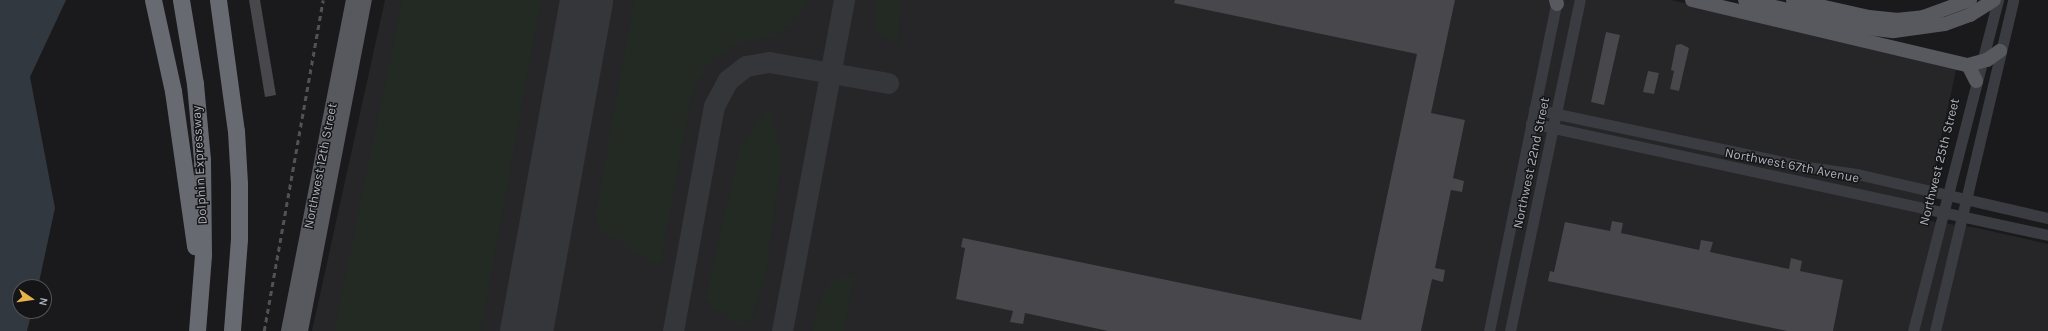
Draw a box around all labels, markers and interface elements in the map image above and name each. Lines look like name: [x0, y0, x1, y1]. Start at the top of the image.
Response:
street label: Northwest 22nd Street: [1510, 96, 1554, 230]
street label: Northwest 25th Street: [1917, 97, 1963, 227]
street label: Northwest 12th Street: [301, 102, 341, 230]
street label: Dolphin Expressway: [189, 105, 211, 225]
street label: Northwest 67th Avenue: [1724, 145, 1860, 187]
north arrow: [12, 279, 52, 319]
text: N: [36, 296, 50, 307]

